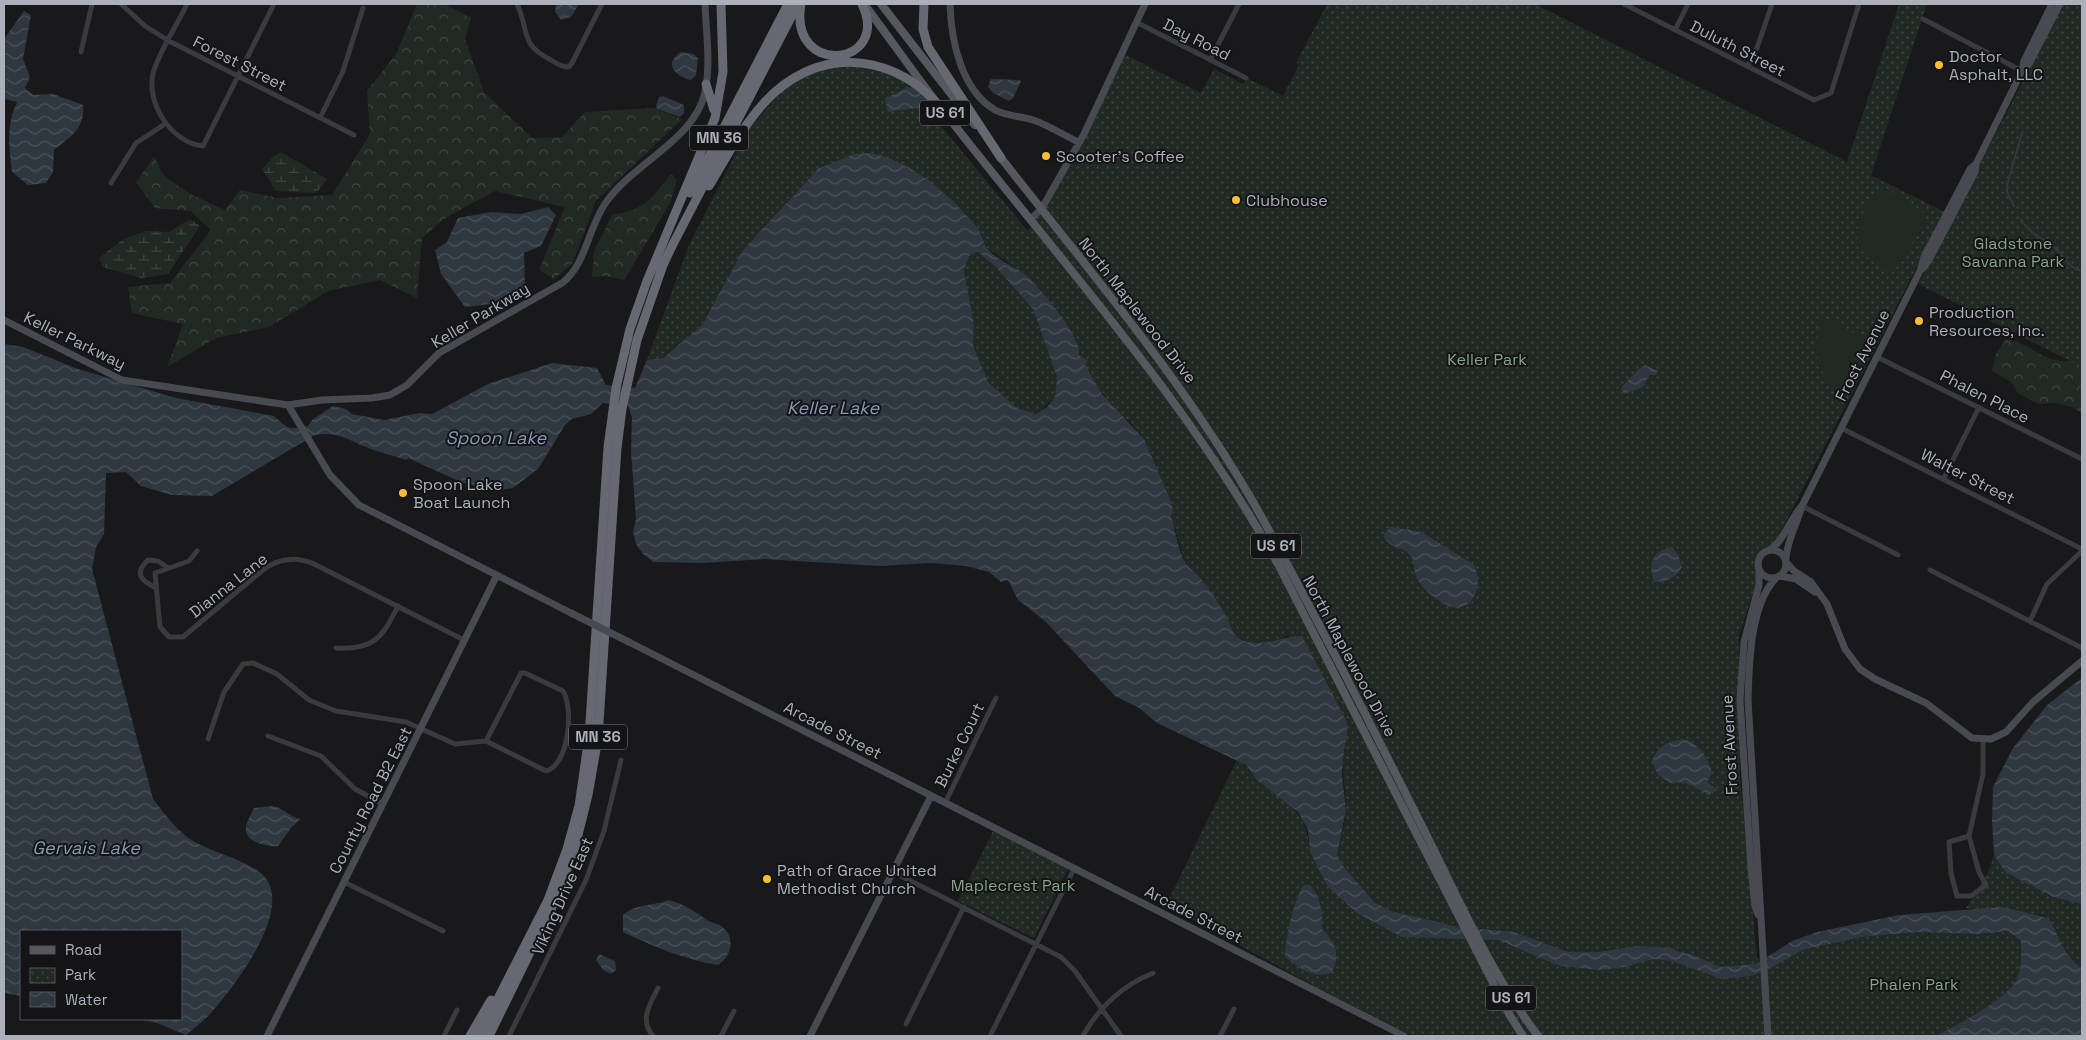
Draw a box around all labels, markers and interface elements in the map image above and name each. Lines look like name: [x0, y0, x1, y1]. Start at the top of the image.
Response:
street label: Day Road: [1160, 14, 1234, 65]
street label: Duluth Street: [1687, 15, 1789, 81]
street label: Forest Street: [189, 31, 290, 96]
place label: Doctor Asphalt, LLC: [1949, 46, 2043, 85]
marker: Doctor Asphalt, LLC: [1933, 59, 1945, 71]
road number: US 61: [920, 100, 970, 126]
road number: MN 36: [690, 126, 748, 150]
place label: Scooter's Coffee: [1056, 146, 1185, 167]
marker: Scooter's Coffee: [1040, 150, 1052, 162]
place label: Clubhouse: [1246, 190, 1328, 211]
marker: Clubhouse: [1230, 194, 1242, 206]
street label: North Maplewood Drive: [1074, 233, 1201, 388]
park label: Gladstone Savanna Park: [1962, 233, 2065, 272]
street label: Keller Parkway: [427, 278, 533, 353]
place label: Production Resources, Inc.: [1929, 302, 2045, 341]
street label: Frost Avenue: [1830, 306, 1895, 405]
street label: Keller Parkway: [20, 307, 129, 374]
marker: Production Resources, Inc.: [1913, 315, 1925, 327]
park label: Keller Park: [1447, 349, 1527, 370]
street label: Phalen Place: [1937, 365, 2033, 428]
water label: Keller Lake: [787, 396, 880, 419]
water label: Spoon Lake: [446, 426, 548, 449]
street label: Walter Street: [1917, 444, 2018, 509]
place label: Spoon Lake Boat Launch: [413, 474, 510, 513]
marker: Spoon Lake Boat Launch: [397, 487, 409, 499]
road number: US 61: [1251, 534, 1301, 558]
street label: Dianna Lane: [185, 548, 272, 623]
street label: North Maplewood Drive: [1298, 572, 1401, 740]
street label: Frost Avenue: [1716, 694, 1743, 796]
street label: Arcade Street: [780, 697, 885, 764]
street label: Burke Court: [930, 699, 989, 791]
street label: County Road B2 East: [324, 723, 417, 877]
road number: MN 36: [569, 724, 627, 750]
street label: Viking Drive East: [527, 834, 598, 958]
water label: Gervais Lake: [32, 836, 141, 859]
place label: Path of Grace United Methodist Church: [777, 860, 937, 899]
marker: Path of Grace United Methodist Church: [761, 873, 773, 885]
park label: Maplecrest Park: [951, 875, 1076, 896]
street label: Arcade Street: [1141, 881, 1246, 948]
legend: [20, 930, 182, 1020]
text: Road: [65, 940, 102, 959]
text: Park: [65, 965, 96, 984]
park label: Phalen Park: [1869, 974, 1959, 995]
road number: US 61: [1486, 986, 1536, 1010]
text: Water: [65, 990, 108, 1009]

